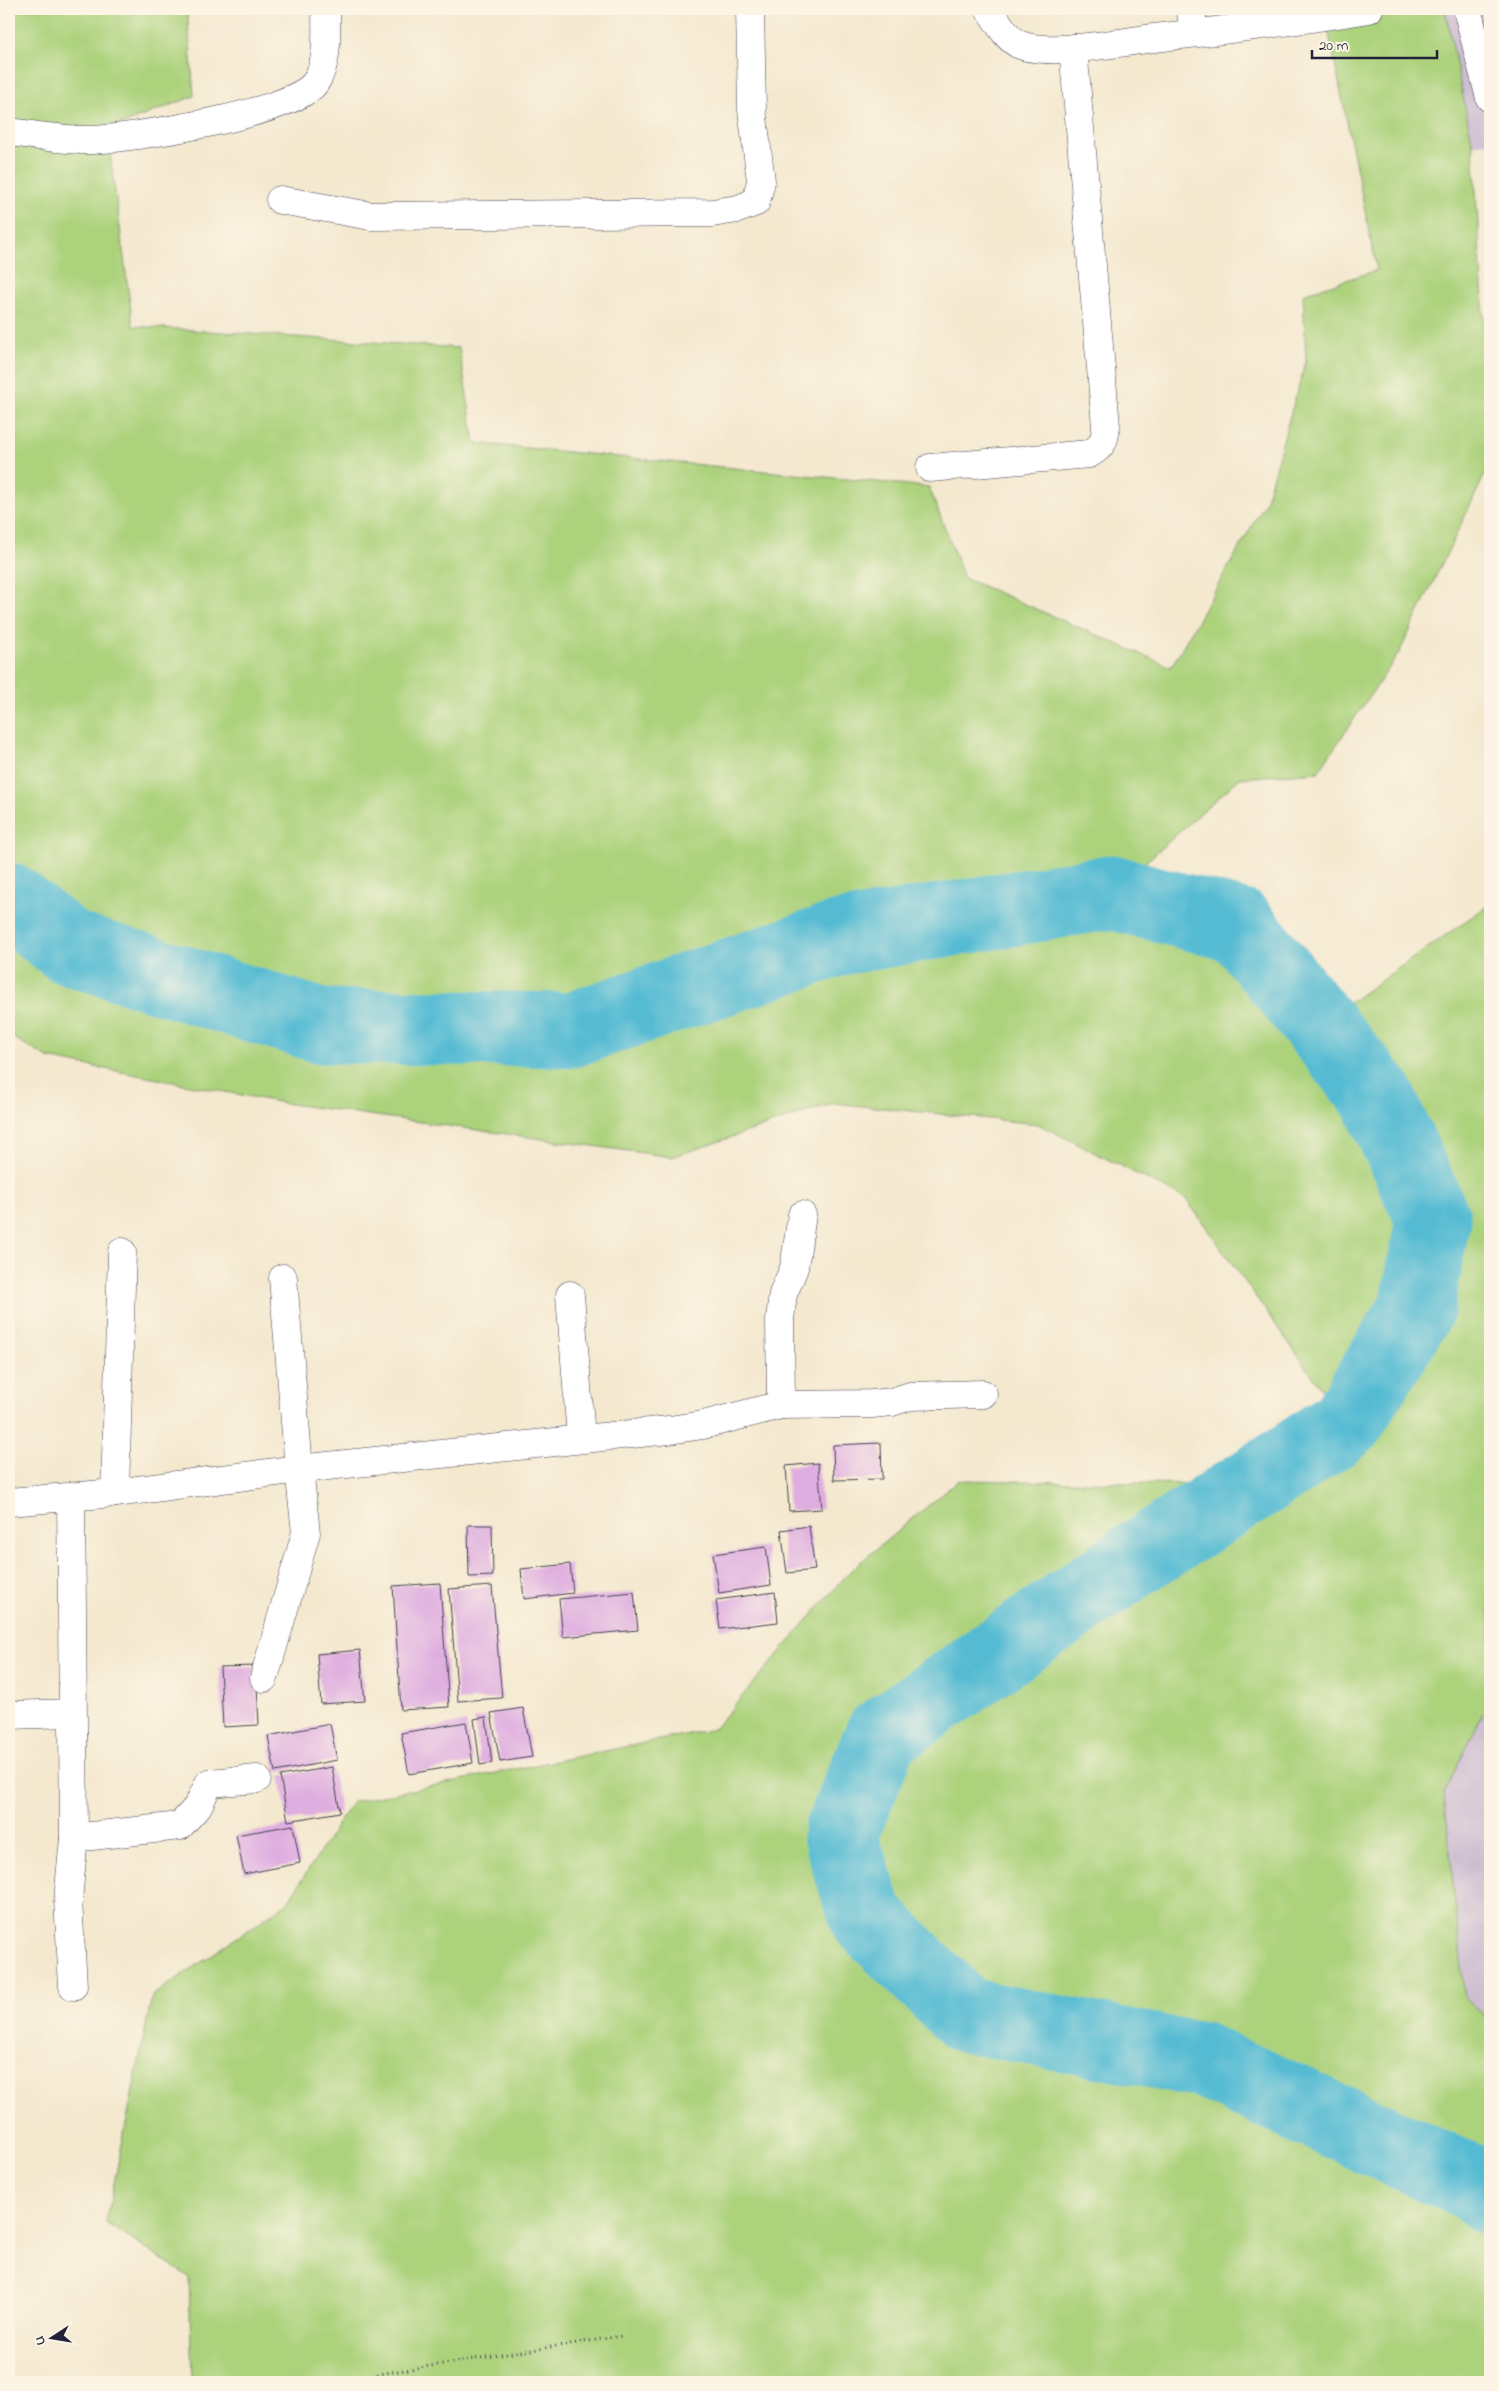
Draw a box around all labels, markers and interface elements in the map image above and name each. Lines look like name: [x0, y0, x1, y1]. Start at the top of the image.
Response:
scale bar: [1312, 28, 1436, 60]
text: 20 m: [1319, 35, 1349, 57]
north arrow: [28, 2314, 78, 2364]
text: U: [30, 2334, 52, 2347]

